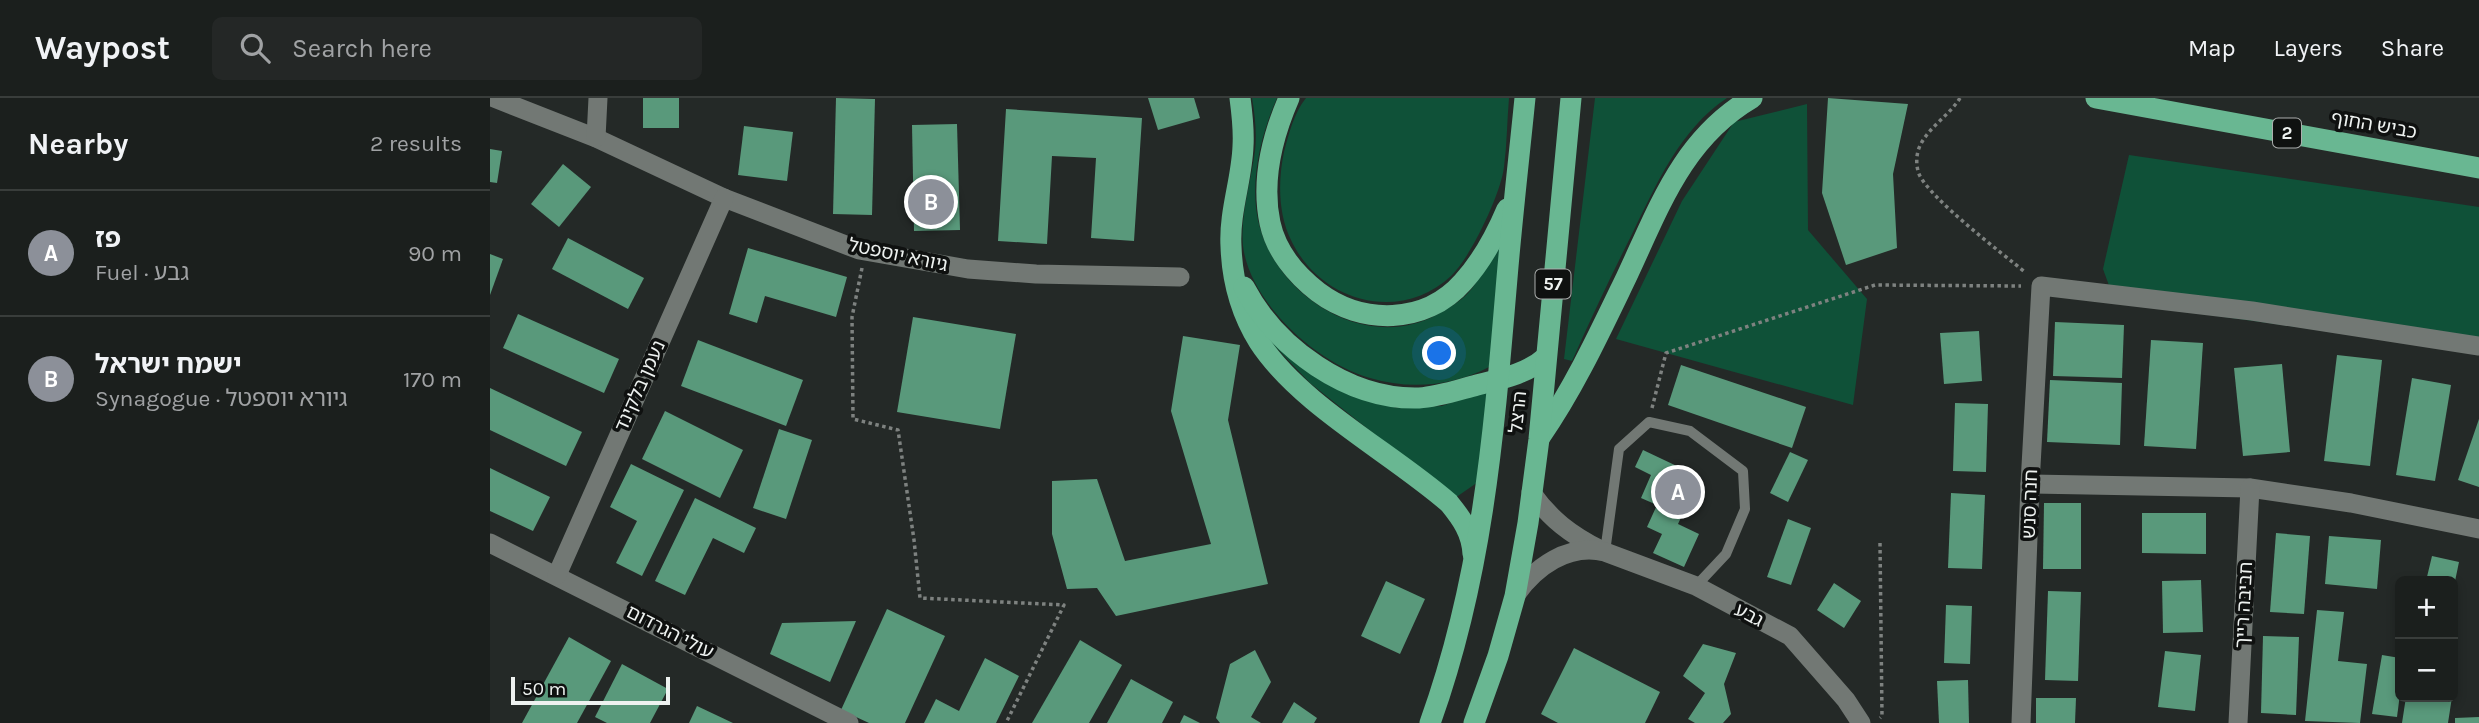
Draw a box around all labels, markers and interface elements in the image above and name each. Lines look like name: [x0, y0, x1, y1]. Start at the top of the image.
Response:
search box: [212, 17, 702, 80]
text: Waypost: [35, 29, 170, 67]
icon: search: [236, 29, 274, 67]
text: Search here: [292, 33, 432, 64]
text: Map: [2188, 34, 2236, 62]
text: Layers: [2274, 34, 2343, 62]
text: Share: [2381, 34, 2444, 62]
street label: כביש החוף: [2329, 107, 2419, 143]
road number: 2: [2273, 118, 2301, 148]
text: Nearby: [28, 126, 128, 162]
text: 2 results: [370, 130, 462, 157]
pin: B: [908, 176, 954, 228]
text: פז: [95, 223, 121, 254]
street label: גיורא יוספטל: [847, 234, 949, 276]
text: A: [44, 240, 58, 267]
text: 90 m: [408, 240, 462, 267]
text: Fuel · גבע: [95, 259, 189, 286]
road number: 57: [1536, 270, 1570, 299]
your location: [1422, 336, 1456, 370]
street label: נעמן בלקינד: [610, 337, 670, 435]
text: ישמח ישראל: [95, 349, 242, 380]
text: B: [44, 366, 58, 393]
text: 170 m: [403, 366, 462, 393]
text: Synagogue · גיורא יוספטל: [95, 385, 347, 412]
street label: הרצל: [1505, 390, 1531, 434]
pin: A: [1655, 466, 1701, 518]
street label: חנה סנש: [2018, 469, 2042, 539]
street label: חביבה רייך: [2231, 561, 2257, 649]
map controls: [2395, 576, 2458, 702]
button: +: [2395, 576, 2458, 639]
street label: גבע: [1731, 598, 1767, 632]
street label: עולי הגרדום: [623, 601, 717, 663]
button: −: [2395, 639, 2458, 702]
scale bar: [511, 674, 670, 706]
text: 50 m: [522, 678, 566, 700]

